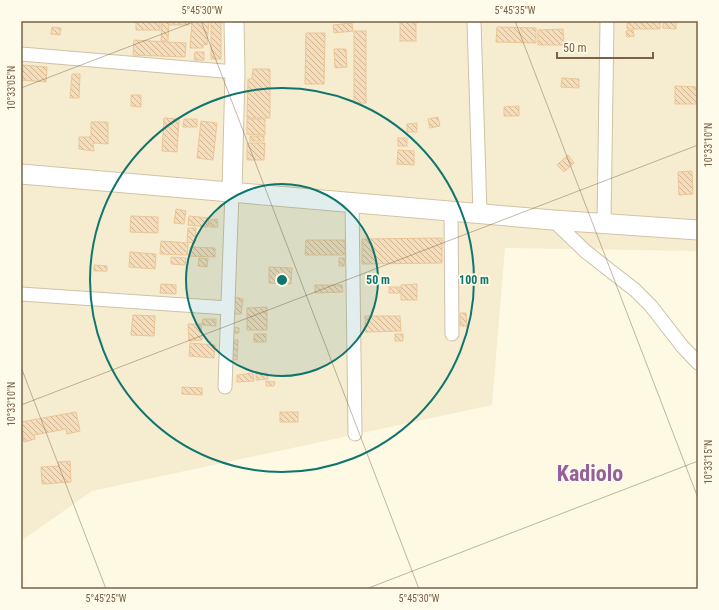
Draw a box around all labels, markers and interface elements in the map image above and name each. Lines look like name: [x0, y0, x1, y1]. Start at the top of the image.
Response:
text: 5°45'30"W: [182, 5, 223, 16]
text: 5°45'35"W: [495, 5, 536, 16]
scale bar: [557, 34, 653, 60]
text: 50 m: [563, 41, 587, 55]
text: 10°33'05"N: [6, 66, 17, 110]
text: 10°33'10"N: [703, 123, 714, 167]
centre of rings: [275, 273, 289, 287]
text: 50 m: [366, 273, 390, 287]
text: 100 m: [459, 273, 489, 287]
text: 10°33'10"N: [6, 382, 17, 426]
text: 10°33'15"N: [703, 440, 714, 484]
district label: Kadiolo: [557, 461, 623, 486]
text: 5°45'25"W: [86, 593, 127, 604]
text: 5°45'30"W: [399, 593, 440, 604]

